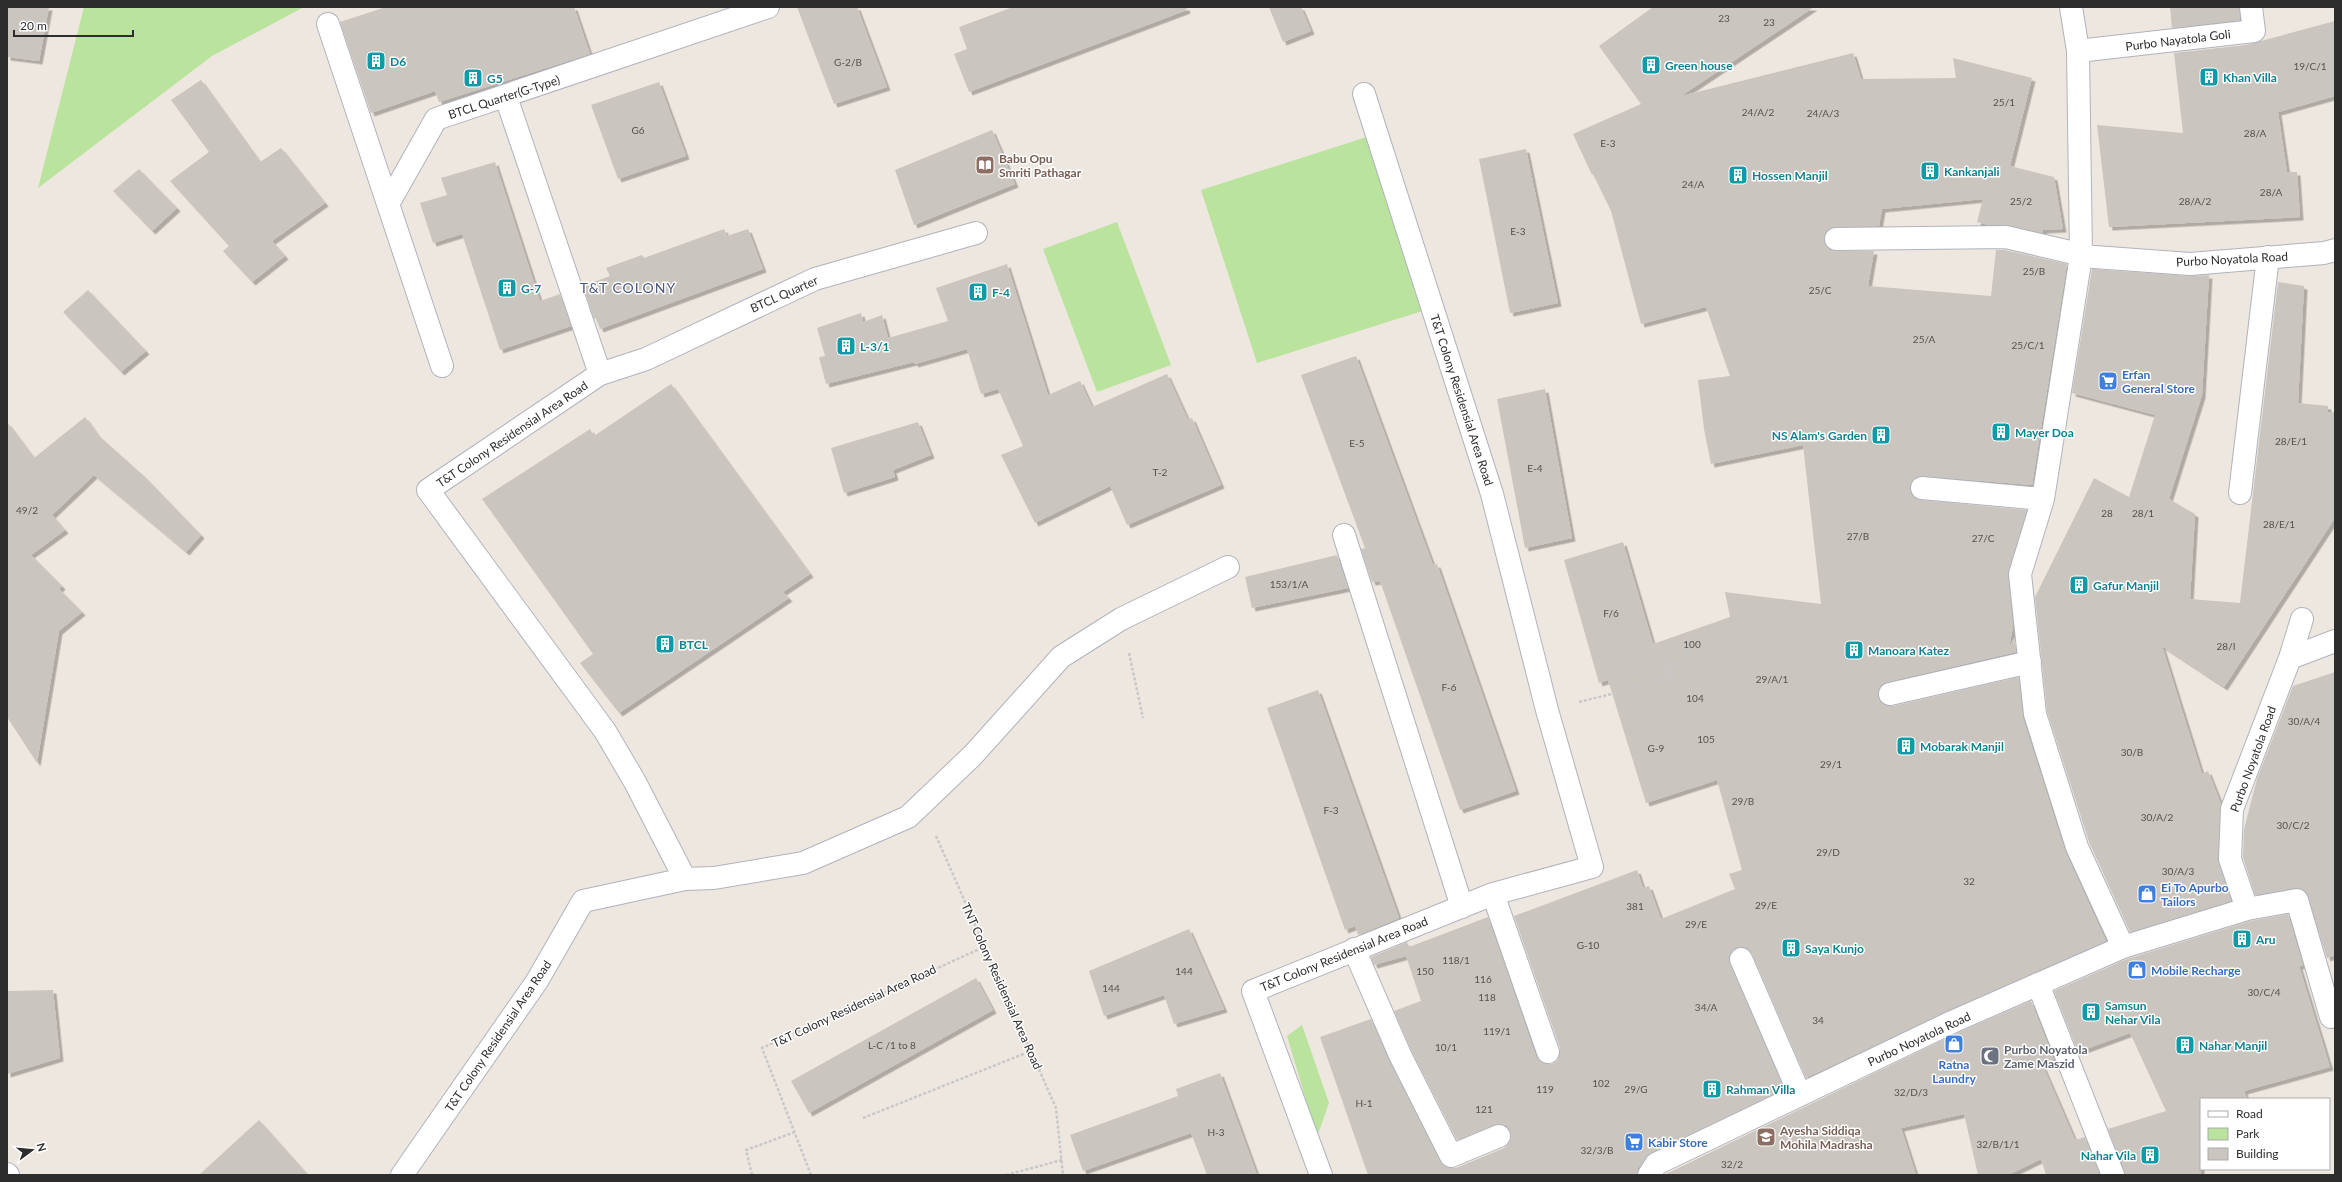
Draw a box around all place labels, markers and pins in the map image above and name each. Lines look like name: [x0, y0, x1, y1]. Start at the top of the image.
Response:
building icon: D6: [365, 50, 387, 72]
place label: D6: [390, 54, 406, 69]
building icon: Green house: [1640, 54, 1662, 76]
place label: Green house: [1665, 58, 1733, 73]
building icon: Khan Villa: [2198, 66, 2220, 88]
building icon: G5: [462, 67, 484, 89]
place label: Khan Villa: [2223, 70, 2277, 85]
place label: G5: [487, 71, 503, 86]
place label: Babu Opu Smriti Pathagar: [999, 151, 1082, 180]
library icon: Babu Opu Smriti Pathagar: [974, 154, 996, 176]
building icon: Kankanjali: [1919, 160, 1941, 182]
building icon: Hossen Manjil: [1727, 164, 1749, 186]
place label: Kankanjali: [1944, 164, 2000, 179]
place label: Hossen Manjil: [1752, 168, 1828, 183]
building icon: G-7: [496, 277, 518, 299]
place label: G-7: [521, 281, 541, 296]
building icon: F-4: [967, 281, 989, 303]
place label: F-4: [992, 285, 1010, 300]
building icon: L-3/1: [835, 335, 857, 357]
place label: L-3/1: [860, 339, 889, 354]
place label: Erfan General Store: [2122, 367, 2196, 396]
supermarket icon: Erfan General Store: [2097, 370, 2119, 392]
building icon: Mayer Doa: [1990, 421, 2012, 443]
building icon: NS Alam's Garden: [1870, 424, 1892, 446]
place label: Mayer Doa: [2015, 425, 2074, 440]
place label: NS Alam's Garden: [1772, 428, 1867, 443]
building icon: Gafur Manjil: [2068, 574, 2090, 596]
place label: Gafur Manjil: [2093, 578, 2159, 593]
building icon: BTCL: [654, 633, 676, 655]
place label: BTCL: [679, 637, 709, 652]
building icon: Manoara Katez: [1843, 639, 1865, 661]
place label: Manoara Katez: [1868, 643, 1949, 658]
building icon: Mobarak Manjil: [1895, 735, 1917, 757]
place label: Mobarak Manjil: [1920, 739, 2004, 754]
place label: Ei To Apurbo Tailors: [2161, 880, 2229, 909]
shop icon: Ei To Apurbo Tailors: [2136, 883, 2158, 905]
building icon: Aru: [2231, 928, 2253, 950]
place label: Aru: [2255, 932, 2276, 947]
building icon: Saya Kunjo: [1780, 937, 1802, 959]
place label: Saya Kunjo: [1805, 941, 1864, 956]
shop icon: Mobile Recharge: [2126, 959, 2148, 981]
place label: Mobile Recharge: [2151, 963, 2241, 978]
place label: Samsun Nehar Vila: [2105, 998, 2160, 1027]
building icon: Samsun Nehar Vila: [2080, 1001, 2102, 1023]
shop icon: Ratna Laundry: [1943, 1033, 1965, 1055]
building icon: Nahar Manjil: [2174, 1034, 2196, 1056]
place label: Nahar Manjil: [2199, 1038, 2267, 1053]
place label: Purbo Noyatola Zame Maszid: [2004, 1042, 2088, 1071]
mosque icon: Purbo Noyatola Zame Maszid: [1979, 1045, 2001, 1067]
place label: Ratna Laundry: [1932, 1057, 1976, 1086]
building icon: Rahman Villa: [1701, 1078, 1723, 1100]
place label: Rahman Villa: [1726, 1082, 1795, 1097]
place label: Ayesha Siddiqa Mohila Madrasha: [1779, 1123, 1873, 1152]
school or university icon: Ayesha Siddiqa Mohila Madrasha: [1755, 1126, 1777, 1148]
supermarket icon: Kabir Store: [1623, 1131, 1645, 1153]
place label: Kabir Store: [1648, 1135, 1708, 1150]
building icon: Nahar Vila: [2139, 1144, 2161, 1166]
place label: Nahar Vila: [2081, 1148, 2136, 1163]

